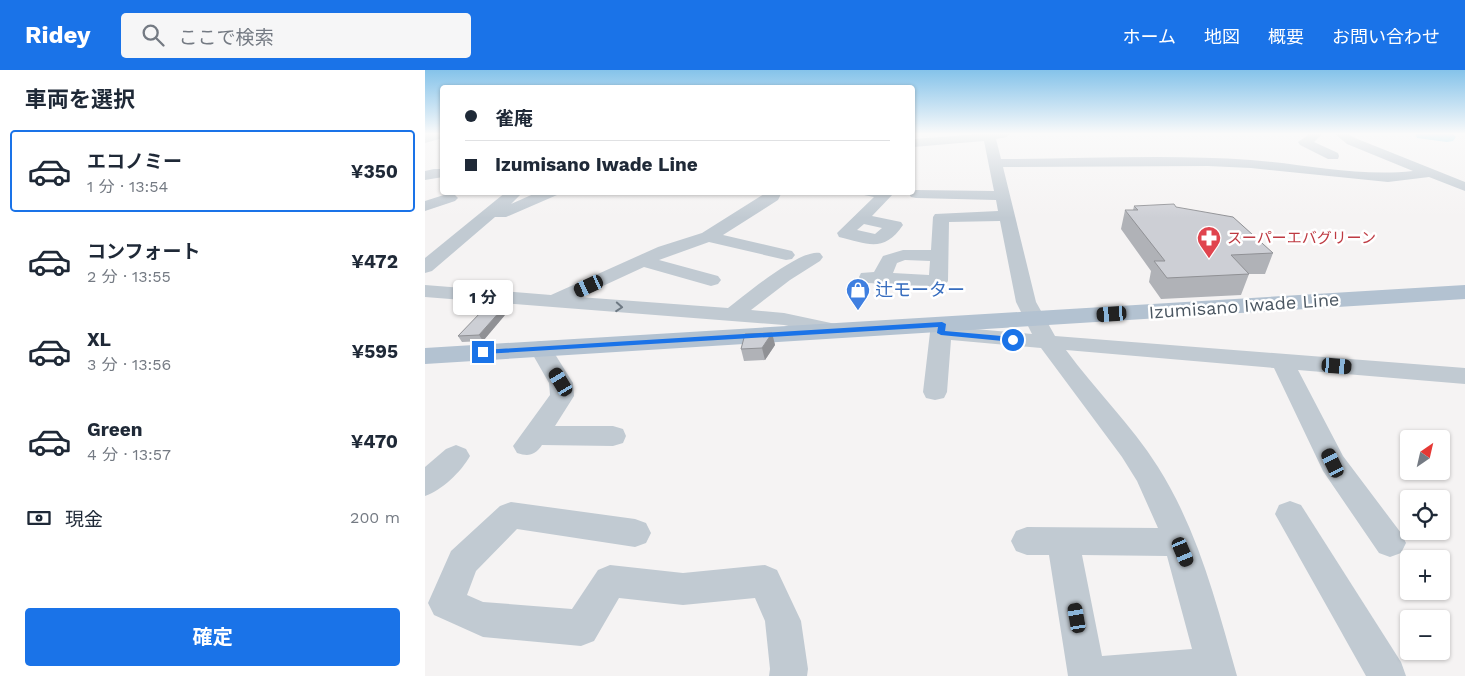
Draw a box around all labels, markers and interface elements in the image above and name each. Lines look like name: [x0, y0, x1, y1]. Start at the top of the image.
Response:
search box: [121, 13, 471, 58]
text: Ridey: [25, 21, 91, 49]
icon: search: [139, 21, 167, 49]
text: ここで検索: [179, 26, 274, 49]
text: ホーム: [1123, 26, 1176, 47]
text: 地図: [1204, 26, 1240, 47]
text: 概要: [1268, 26, 1304, 47]
text: お問い合わせ: [1332, 26, 1440, 47]
text: 車両を選択: [25, 87, 135, 112]
text: 雀庵: [495, 107, 533, 130]
icon: car: [27, 149, 72, 194]
text: エコノミー: [87, 150, 182, 173]
text: Izumisano Iwade Line: [495, 153, 698, 176]
text: ¥350: [351, 160, 398, 183]
text: 1 分 · 13:54: [87, 177, 168, 196]
pharmacy icon: スーパーエバグリーン: [1196, 225, 1222, 259]
place label: スーパーエバグリーン: [1227, 229, 1376, 247]
icon: car: [27, 239, 72, 284]
text: コンフォート: [87, 240, 200, 263]
text: ¥472: [351, 250, 398, 273]
text: 2 分 · 13:55: [87, 267, 171, 286]
car: [572, 273, 605, 299]
shop icon: 辻モーター: [845, 277, 871, 311]
place label: 辻モーター: [875, 279, 965, 300]
callout: 1 分: [453, 280, 513, 314]
text: 1 分: [469, 288, 497, 307]
street label: Izumisano Iwade Line: [1148, 288, 1340, 323]
one-way arrow: [615, 301, 623, 312]
car: [1096, 305, 1127, 323]
text: XL: [87, 328, 111, 351]
icon: car: [27, 329, 72, 374]
route start: [1002, 329, 1024, 351]
text: ¥595: [352, 340, 398, 363]
route end: [472, 341, 494, 363]
text: 3 分 · 13:56: [87, 355, 171, 374]
car: [1321, 357, 1352, 375]
car: [546, 365, 575, 399]
text: Green: [87, 418, 143, 441]
icon: car: [27, 419, 72, 464]
text: ¥470: [351, 430, 398, 453]
north arrow: [1400, 430, 1450, 480]
map controls: [1400, 430, 1450, 660]
text: 4 分 · 13:57: [87, 445, 171, 464]
car: [1319, 446, 1346, 480]
button: locate: [1400, 490, 1450, 540]
icon: cash: [25, 504, 53, 532]
text: 現金: [65, 508, 103, 531]
text: 200 m: [350, 508, 400, 527]
car: [1170, 535, 1195, 569]
button: +: [1400, 550, 1450, 600]
car: [1067, 602, 1086, 634]
button: 確定: [25, 608, 400, 666]
button: −: [1400, 610, 1450, 660]

